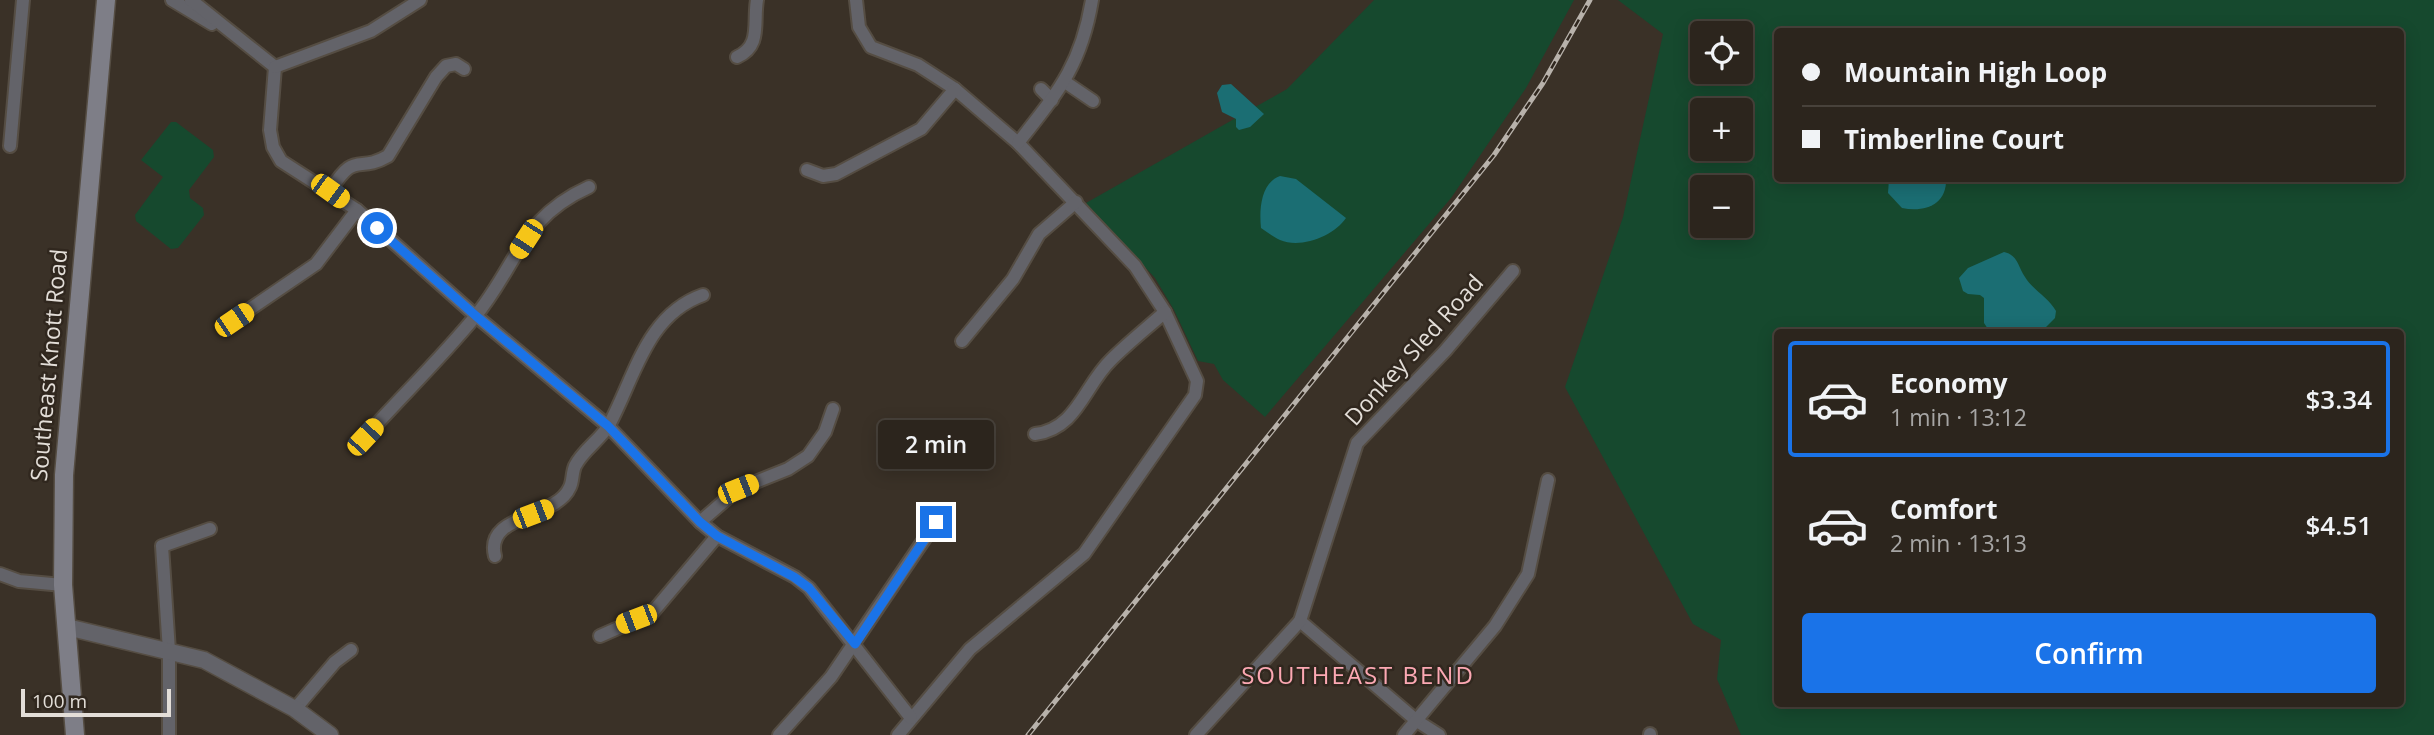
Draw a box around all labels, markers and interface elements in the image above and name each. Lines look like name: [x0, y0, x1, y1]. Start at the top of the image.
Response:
map controls: [1690, 21, 1753, 238]
button: locate: [1690, 21, 1753, 84]
text: Mountain High Loop: [1844, 54, 2107, 90]
button: +: [1690, 98, 1753, 161]
text: Timberline Court: [1844, 121, 2064, 157]
car: [307, 170, 354, 212]
button: −: [1690, 175, 1753, 238]
route start: [361, 212, 393, 244]
car: [506, 216, 547, 262]
street label: Southeast Knott Road: [22, 247, 74, 482]
street label: Donkey Sled Road: [1337, 267, 1490, 432]
car: [211, 300, 258, 340]
text: Economy: [1890, 365, 2008, 401]
icon: car: [1806, 368, 1869, 431]
text: $3.34: [2305, 381, 2372, 417]
text: 1 min · 13:12: [1890, 401, 2027, 433]
car: [343, 414, 388, 460]
callout: 2 min: [878, 420, 994, 470]
text: 2 min: [905, 428, 967, 460]
car: [715, 471, 762, 507]
text: Comfort: [1890, 491, 1997, 527]
icon: car: [1806, 494, 1869, 557]
car: [510, 497, 557, 531]
route end: [920, 506, 952, 538]
text: $4.51: [2305, 507, 2372, 543]
text: 2 min · 13:13: [1890, 527, 2027, 559]
car: [613, 602, 660, 636]
button: Confirm: [1802, 613, 2376, 693]
district label: SOUTHEAST BEND: [1241, 658, 1475, 691]
scale bar: [21, 686, 172, 718]
text: 100 m: [32, 688, 87, 714]

